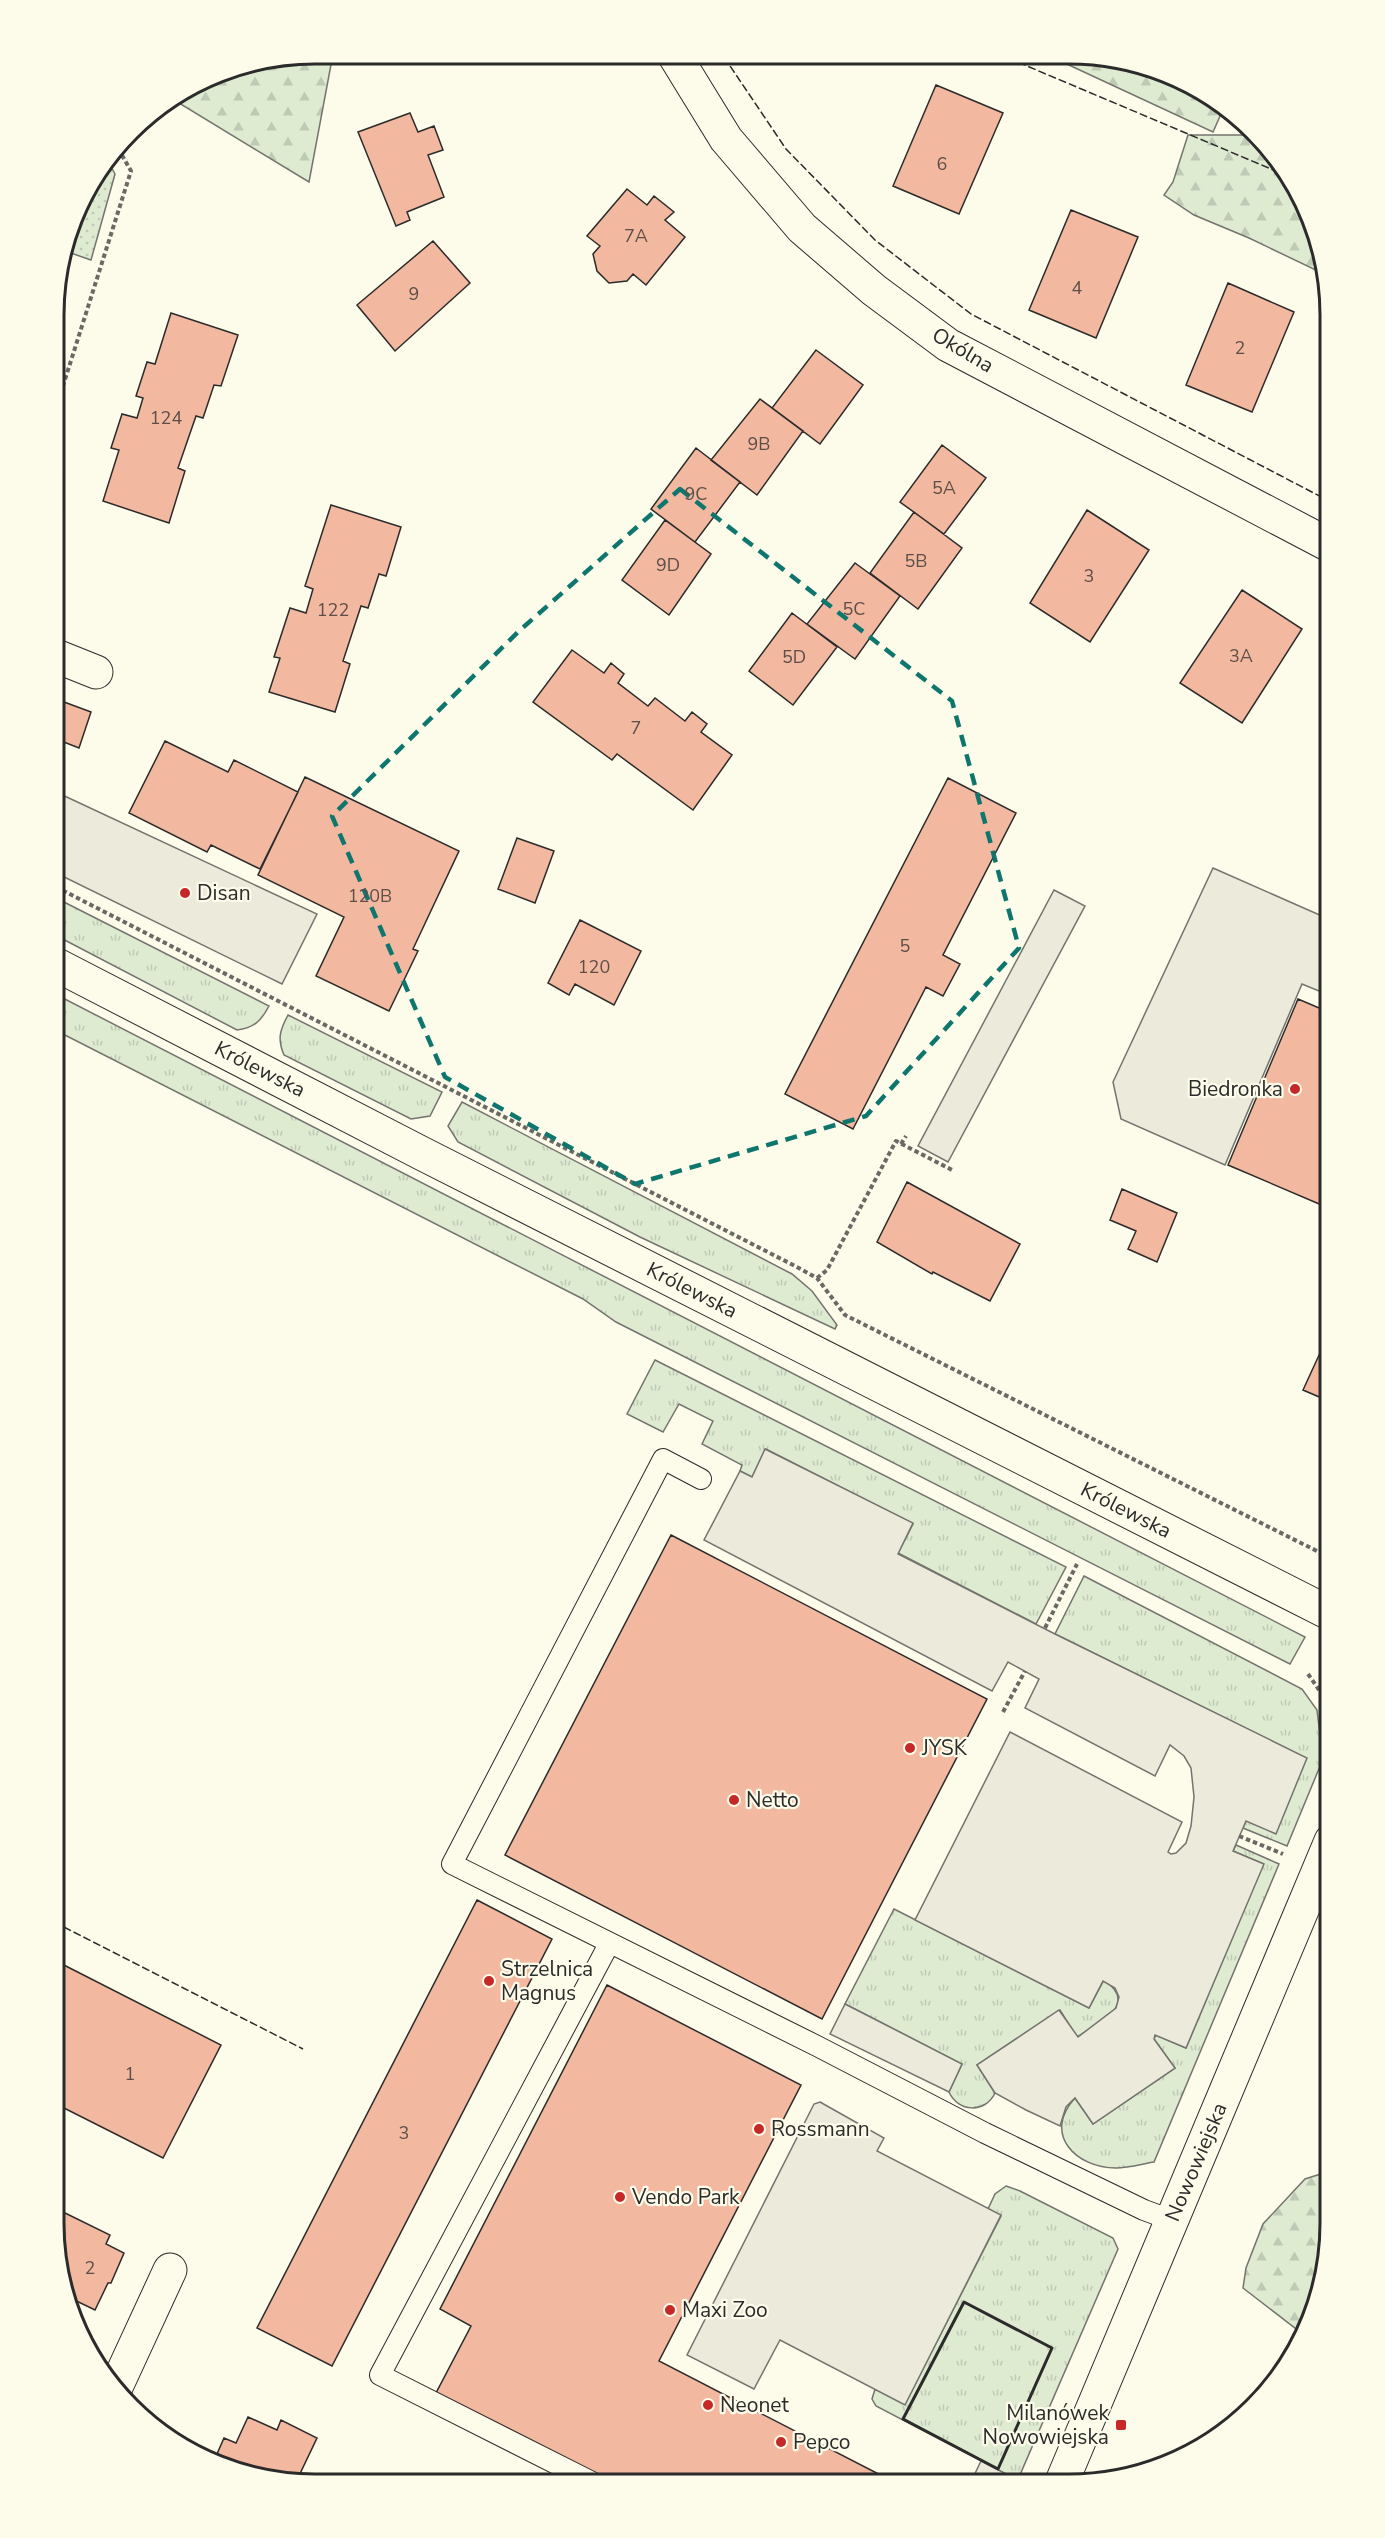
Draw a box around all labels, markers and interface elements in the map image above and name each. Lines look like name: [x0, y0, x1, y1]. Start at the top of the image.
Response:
house number: 6: [937, 152, 947, 176]
house number: 7A: [624, 224, 648, 248]
house number: 4: [1072, 276, 1083, 300]
house number: 9: [409, 282, 419, 306]
street label: Okólna: [927, 321, 999, 379]
house number: 2: [1235, 336, 1245, 360]
house number: 124: [150, 406, 182, 430]
house number: 9B: [748, 432, 770, 456]
house number: 5A: [932, 476, 956, 500]
house number: 9C: [685, 482, 707, 506]
house number: 5B: [905, 549, 927, 573]
house number: 9D: [656, 553, 680, 577]
house number: 3: [1084, 564, 1094, 588]
house number: 5C: [843, 597, 865, 621]
house number: 122: [317, 598, 349, 622]
house number: 3A: [1229, 644, 1253, 668]
house number: 5D: [782, 645, 806, 669]
house number: 7: [631, 716, 641, 740]
place label: Disan: [197, 879, 251, 907]
house number: 120B: [348, 884, 392, 908]
marker: Disan: [178, 886, 192, 900]
house number: 5: [900, 934, 910, 958]
house number: 120: [578, 955, 610, 979]
street label: Królewska: [210, 1034, 310, 1104]
place label: Biedronka: [1188, 1075, 1283, 1103]
marker: Biedronka: [1288, 1082, 1302, 1096]
street label: Królewska: [642, 1255, 742, 1325]
street label: Królewska: [1076, 1475, 1176, 1545]
place label: JYSK: [921, 1734, 968, 1762]
marker: JYSK: [903, 1741, 917, 1755]
place label: Netto: [746, 1786, 799, 1814]
marker: Netto: [727, 1793, 741, 1807]
place label: Strzelnica Magnus: [501, 1955, 593, 2007]
marker: Strzelnica Magnus: [482, 1974, 496, 1988]
house number: 1: [125, 2062, 135, 2086]
street label: Nowowiejska: [1158, 2098, 1234, 2226]
place label: Rossmann: [771, 2115, 870, 2143]
house number: 3: [399, 2121, 409, 2145]
marker: Rossmann: [752, 2122, 766, 2136]
place label: Vendo Park: [631, 2183, 740, 2211]
marker: Vendo Park: [613, 2190, 627, 2204]
house number: 2: [85, 2256, 95, 2280]
place label: Maxi Zoo: [682, 2296, 768, 2324]
marker: Maxi Zoo: [663, 2303, 677, 2317]
place label: Neonet: [720, 2391, 789, 2419]
marker: Neonet: [701, 2398, 715, 2412]
place label: Milanówek Nowowiejska: [983, 2399, 1109, 2451]
marker: Milanówek Nowowiejska: [1114, 2418, 1128, 2432]
place label: Pepco: [793, 2428, 850, 2456]
marker: Pepco: [774, 2435, 788, 2449]

